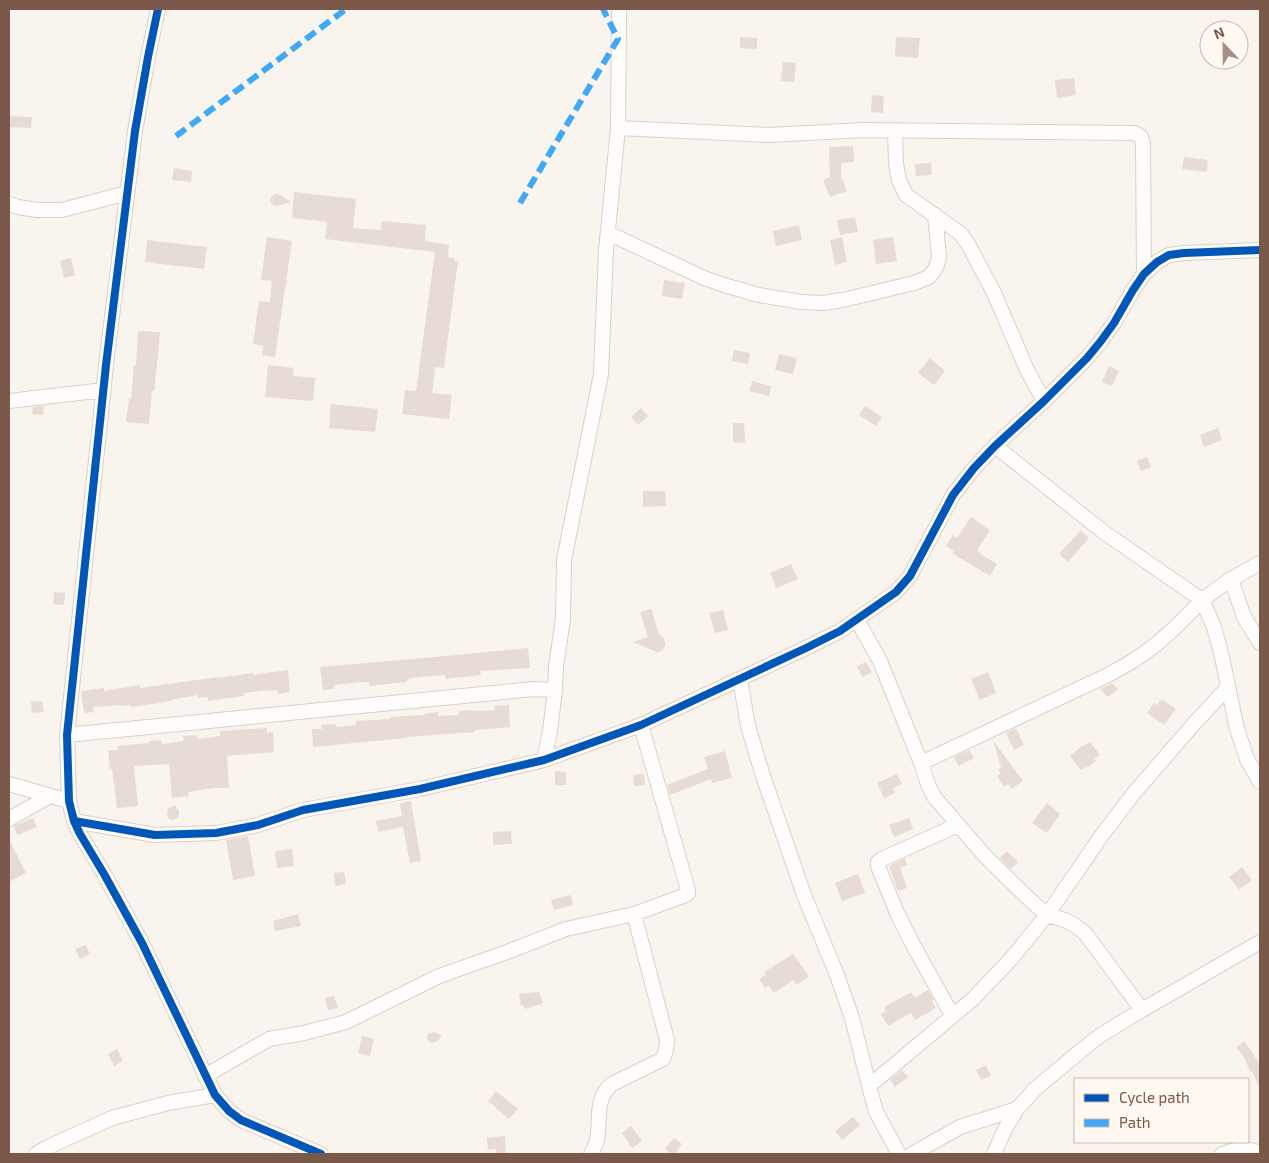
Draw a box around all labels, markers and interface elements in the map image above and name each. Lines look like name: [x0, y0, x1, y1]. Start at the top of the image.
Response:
north arrow: [1199, 20, 1249, 70]
text: N: [1211, 23, 1227, 42]
legend: [1074, 1078, 1249, 1143]
text: Cycle path: [1119, 1088, 1190, 1106]
text: Path: [1119, 1113, 1150, 1131]

